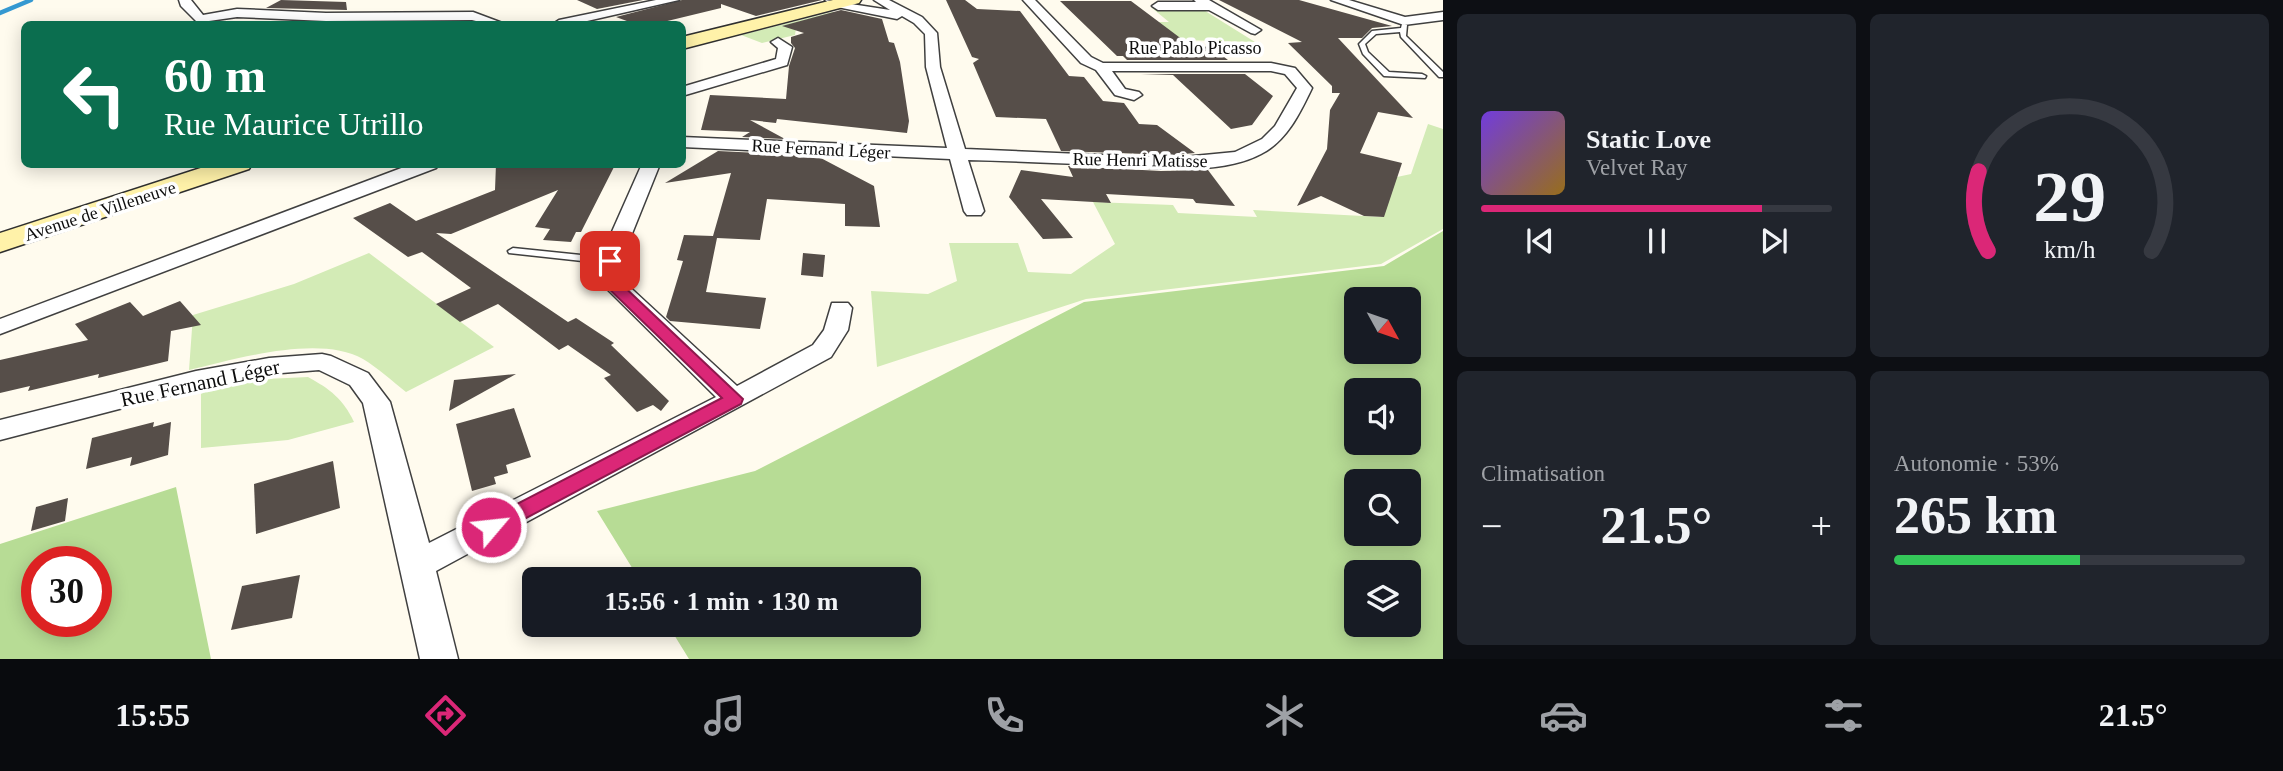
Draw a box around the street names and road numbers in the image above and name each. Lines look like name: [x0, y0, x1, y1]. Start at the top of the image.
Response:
street label: Rue Pablo Picasso: [1129, 38, 1262, 58]
street label: Rue Fernand Léger: [751, 135, 891, 163]
street label: Rue Henri Matisse: [1072, 149, 1208, 171]
street label: Avenue de Villeneuve: [22, 177, 178, 245]
street label: Rue Fernand Léger: [118, 354, 282, 412]

